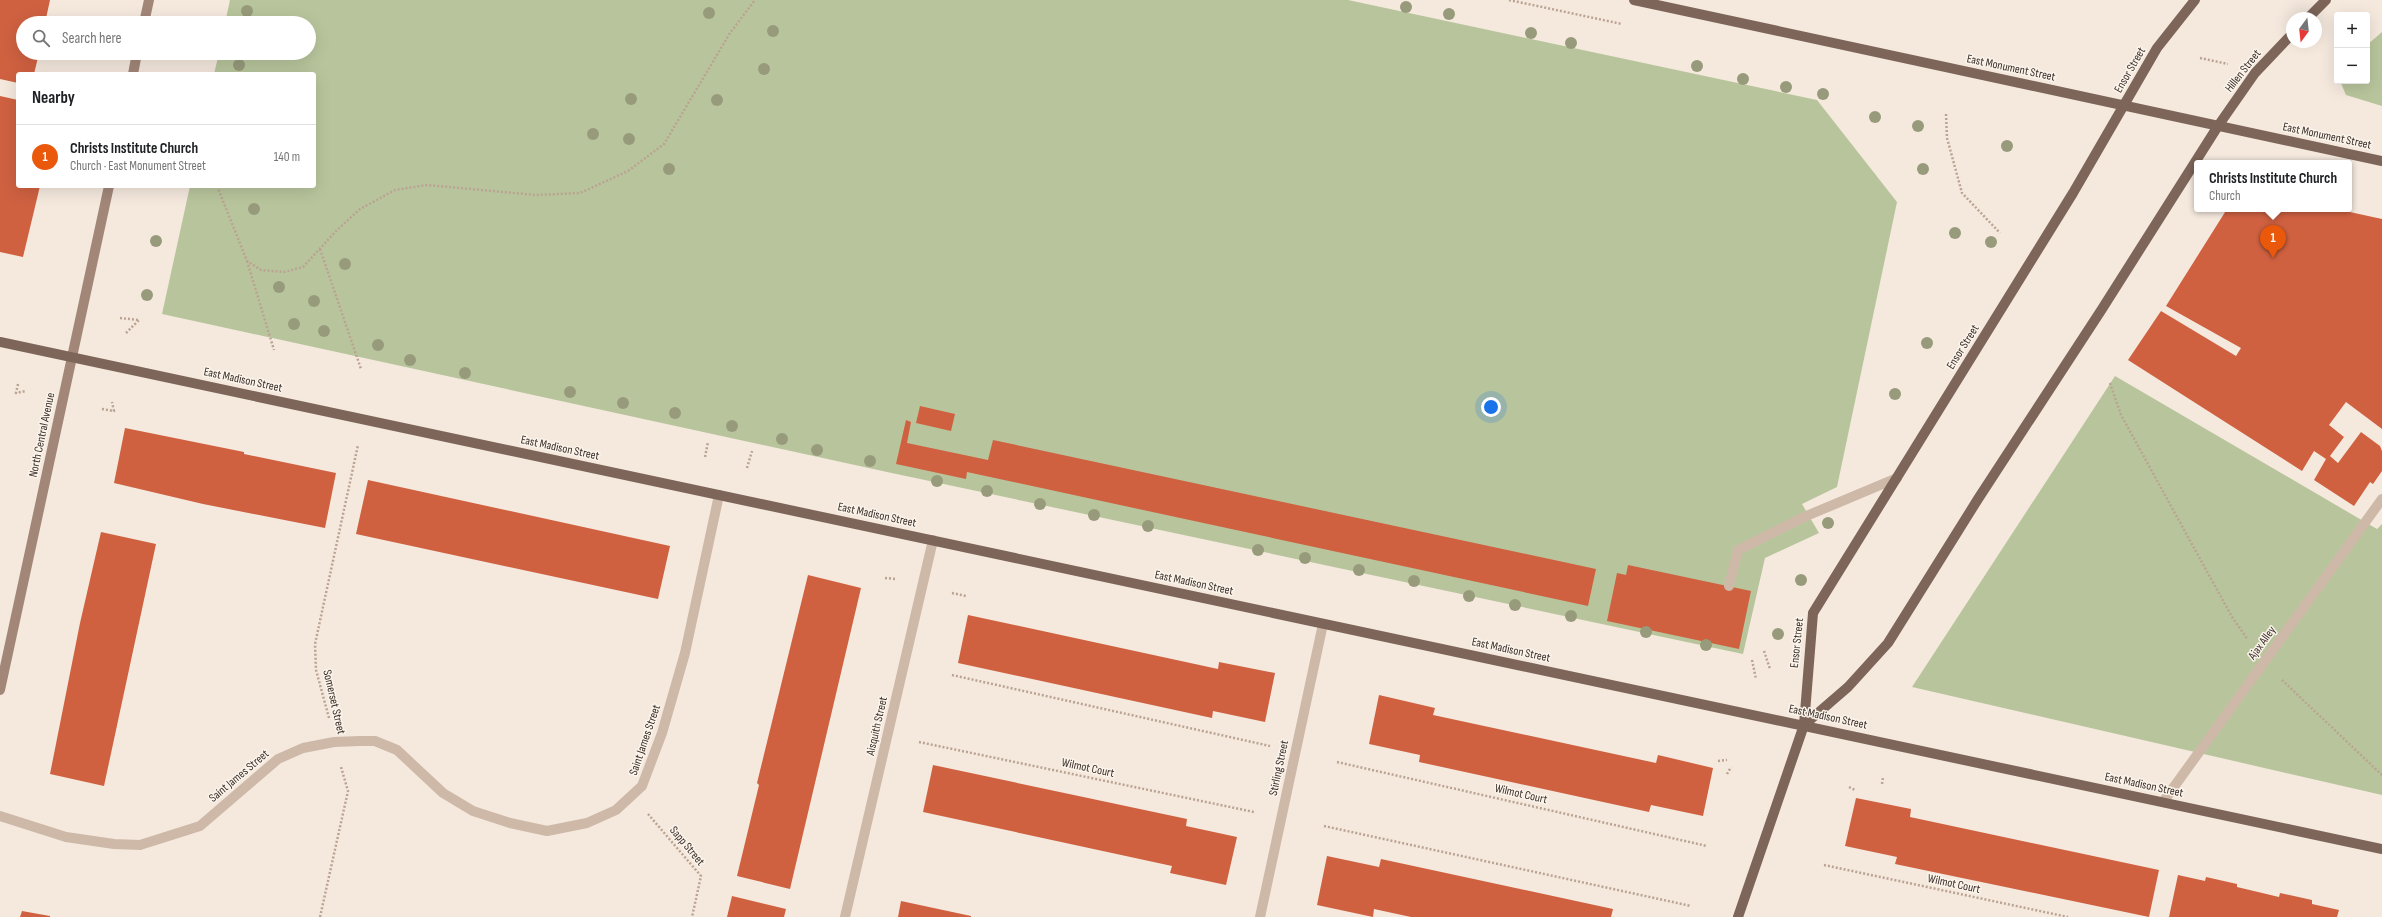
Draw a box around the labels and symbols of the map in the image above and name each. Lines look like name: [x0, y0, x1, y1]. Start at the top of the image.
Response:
north arrow: [2286, 12, 2322, 48]
street label: Ensor Street: [2111, 44, 2149, 95]
street label: Hillen Street: [2222, 46, 2265, 95]
street label: East Monument Street: [1965, 51, 2057, 85]
street label: East Monument Street: [2281, 119, 2373, 153]
pin: 1: [2260, 225, 2286, 258]
street label: Ensor Street: [1943, 322, 1983, 372]
street label: East Madison Street: [202, 364, 284, 396]
street label: North Central Avenue: [26, 391, 58, 479]
your location: [1481, 397, 1501, 417]
street label: East Madison Street: [519, 432, 601, 464]
street label: East Madison Street: [836, 499, 918, 531]
street label: East Madison Street: [1153, 567, 1235, 599]
street label: Ensor Street: [1787, 617, 1807, 669]
street label: Ajax Alley: [2244, 623, 2279, 663]
street label: East Madison Street: [1470, 634, 1552, 666]
street label: Somerset Street: [319, 668, 349, 736]
street label: Aisquith Street: [863, 695, 891, 758]
street label: East Madison Street: [1787, 701, 1869, 733]
street label: Saint James Street: [626, 702, 664, 777]
street label: Stirling Street: [1266, 739, 1292, 797]
street label: Saint James Street: [206, 746, 272, 806]
street label: Wilmot Court: [1060, 755, 1116, 781]
street label: East Madison Street: [2103, 769, 2185, 801]
street label: Wilmot Court: [1493, 781, 1549, 807]
street label: Sapp Street: [666, 823, 708, 869]
street label: Wilmot Court: [1926, 871, 1982, 897]

